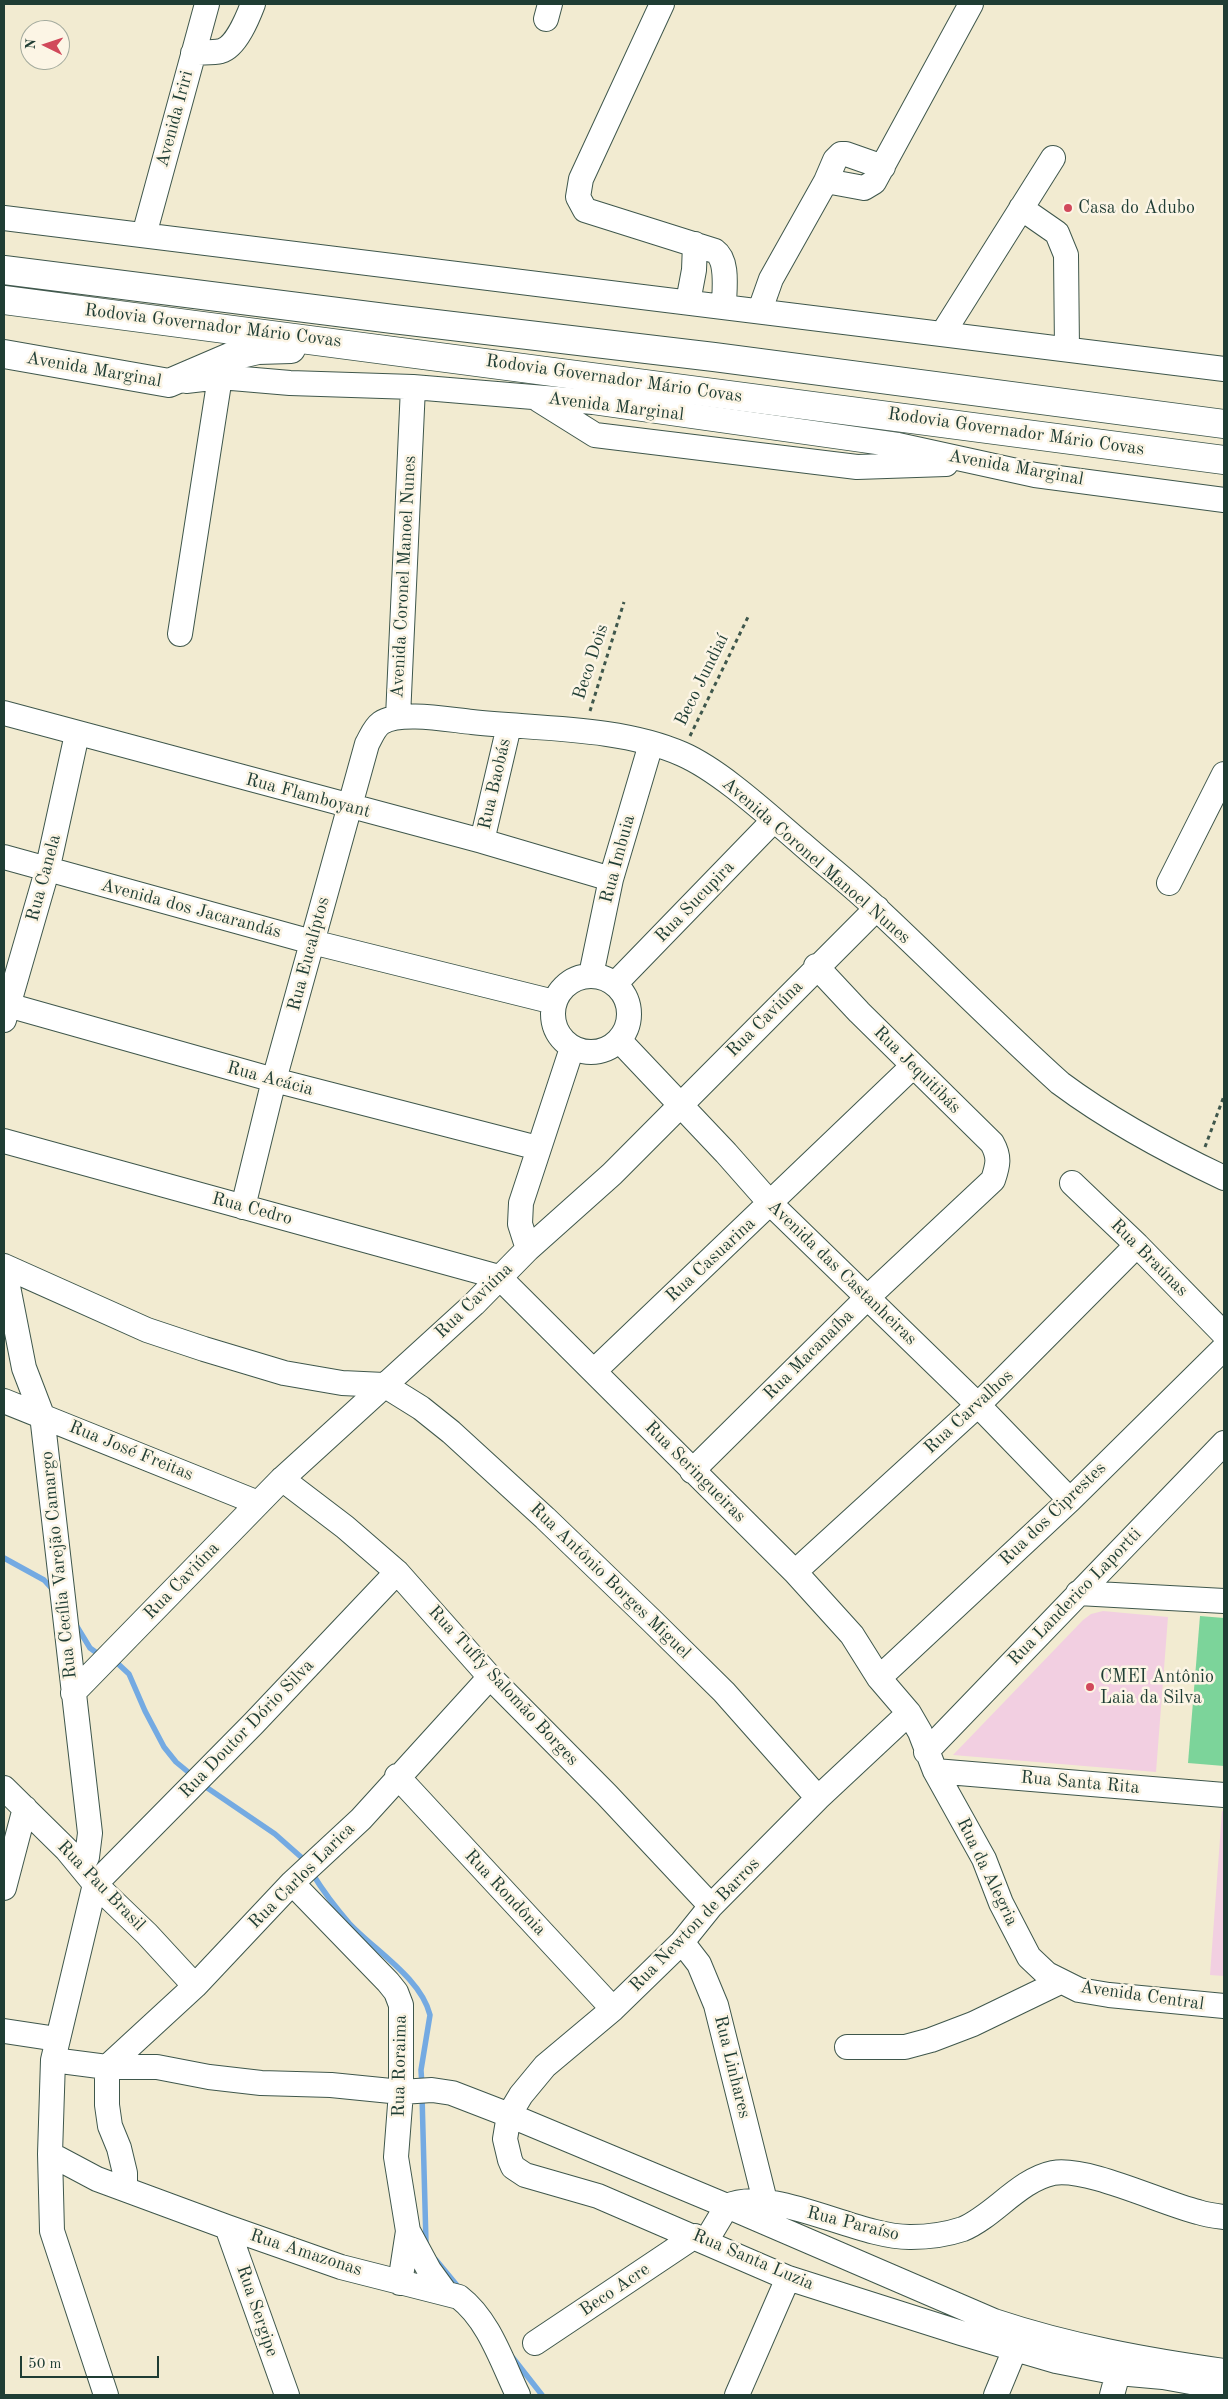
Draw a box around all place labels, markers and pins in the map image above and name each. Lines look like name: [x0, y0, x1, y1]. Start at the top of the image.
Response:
place label: Casa do Adubo: [1078, 197, 1195, 219]
marker: Casa do Adubo: [1062, 202, 1074, 214]
place label: CMEI Antônio Laia da Silva: [1100, 1666, 1214, 1708]
marker: CMEI Antônio Laia da Silva: [1084, 1681, 1096, 1693]

